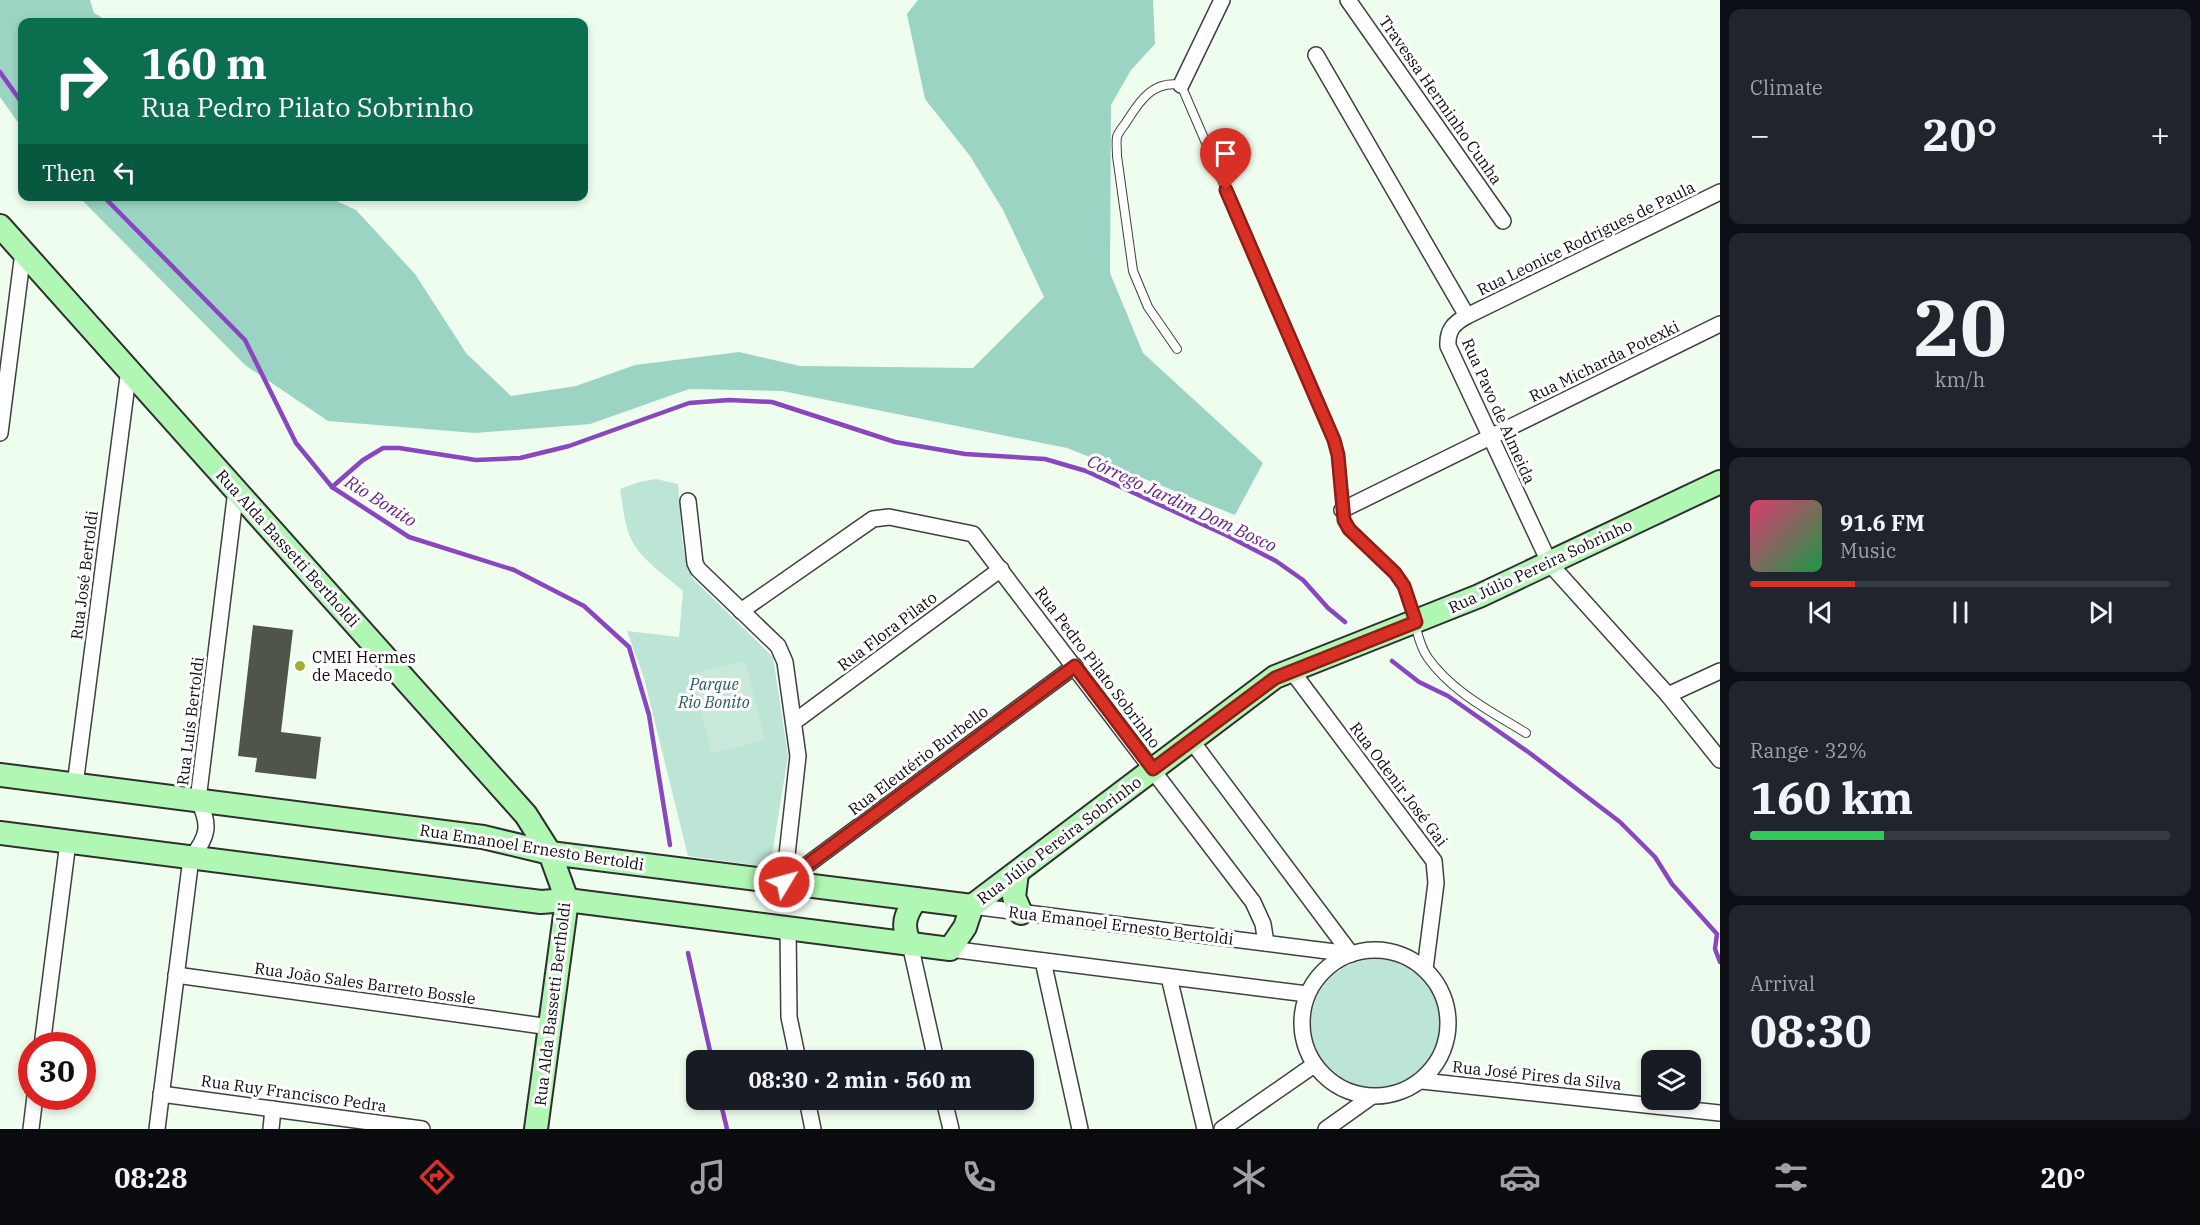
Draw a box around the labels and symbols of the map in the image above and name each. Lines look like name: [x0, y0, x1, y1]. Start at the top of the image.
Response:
street label: Travessa Herminho Cunha: [1375, 12, 1507, 188]
pin: [1200, 128, 1251, 190]
street label: Rua Leonice Rodrigues de Paula: [1474, 176, 1698, 300]
street label: Rua Micharda Potexki: [1526, 316, 1682, 406]
street label: Rua Pavo de Almeida: [1458, 335, 1540, 487]
water label: Córrego Jardim Dom Bosco: [1084, 449, 1280, 557]
street label: Rua Alda Bassetti Bertholdi: [212, 465, 364, 631]
water label: Rio Bonito: [340, 469, 421, 532]
street label: Rua José Bertoldi: [66, 509, 102, 641]
street label: Rua Júlio Pereira Sobrinho: [1445, 515, 1635, 617]
street label: Rua Pedro Pilato Sobrinho: [1031, 582, 1165, 752]
street label: Rua Flora Pilato: [833, 587, 941, 675]
place label: CMEI Hermes de Macedo: [312, 647, 416, 685]
street label: Rua Luís Bertoldi: [172, 655, 208, 787]
marker: CMEI Hermes de Macedo: [293, 659, 307, 673]
park label: Parque Rio Bonito: [677, 674, 750, 712]
street label: Rua Eleutério Burbello: [844, 701, 992, 819]
street label: Rua Odenir José Gai: [1346, 718, 1452, 850]
street label: Rua Júlio Pereira Sobrinho: [973, 772, 1145, 908]
street label: Rua Emanoel Ernesto Bertoldi: [418, 819, 646, 875]
position arrow: [752, 850, 816, 914]
street label: Rua Alda Bassetti Bertholdi: [530, 901, 574, 1107]
street label: Rua Emanoel Ernesto Bertoldi: [1007, 901, 1235, 949]
street label: Rua João Sales Barreto Bossle: [253, 958, 477, 1008]
speed limit sign: 30: [18, 1032, 96, 1110]
street label: Rua José Pires da Silva: [1451, 1056, 1623, 1094]
street label: Rua Ruy Francisco Pedra: [200, 1070, 388, 1116]

